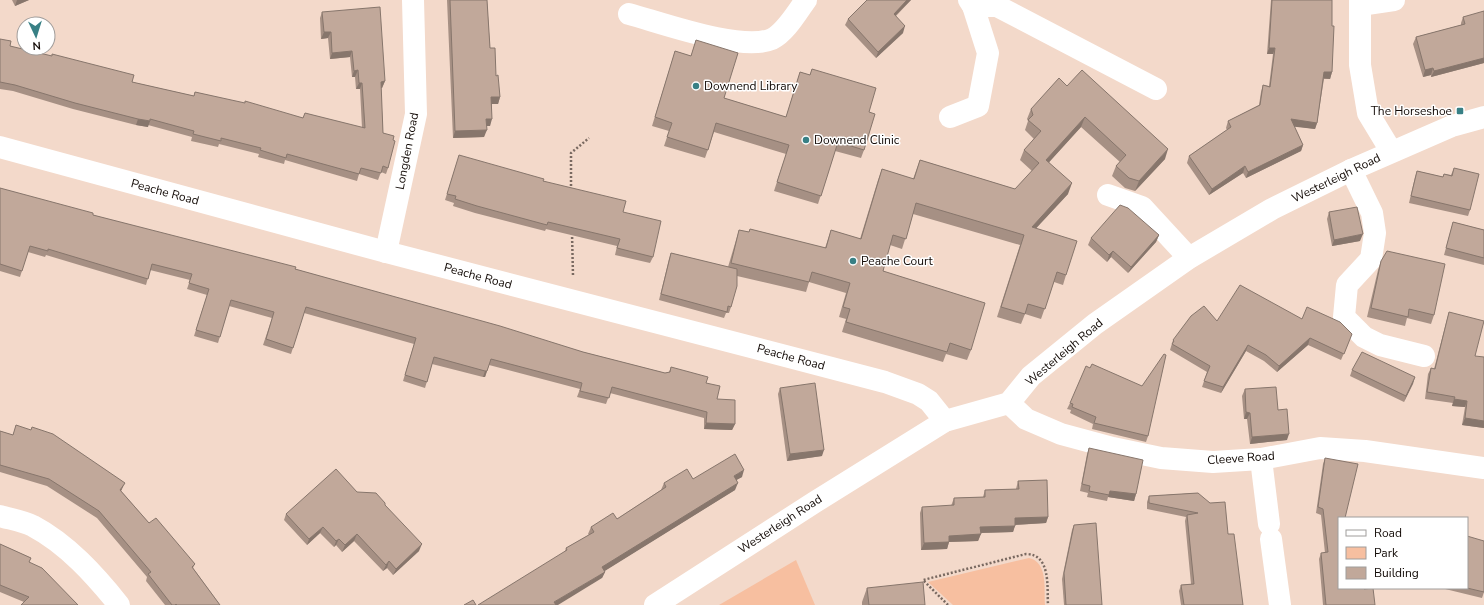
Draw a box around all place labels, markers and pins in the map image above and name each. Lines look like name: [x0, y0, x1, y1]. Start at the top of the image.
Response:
place label: Downend Library: [704, 78, 798, 94]
marker: Downend Library: [691, 81, 701, 91]
place label: The Horseshoe: [1371, 103, 1452, 119]
marker: The Horseshoe: [1455, 106, 1465, 116]
place label: Downend Clinic: [814, 132, 900, 148]
marker: Downend Clinic: [801, 135, 811, 145]
place label: Peache Court: [861, 253, 934, 269]
marker: Peache Court: [848, 256, 858, 266]

